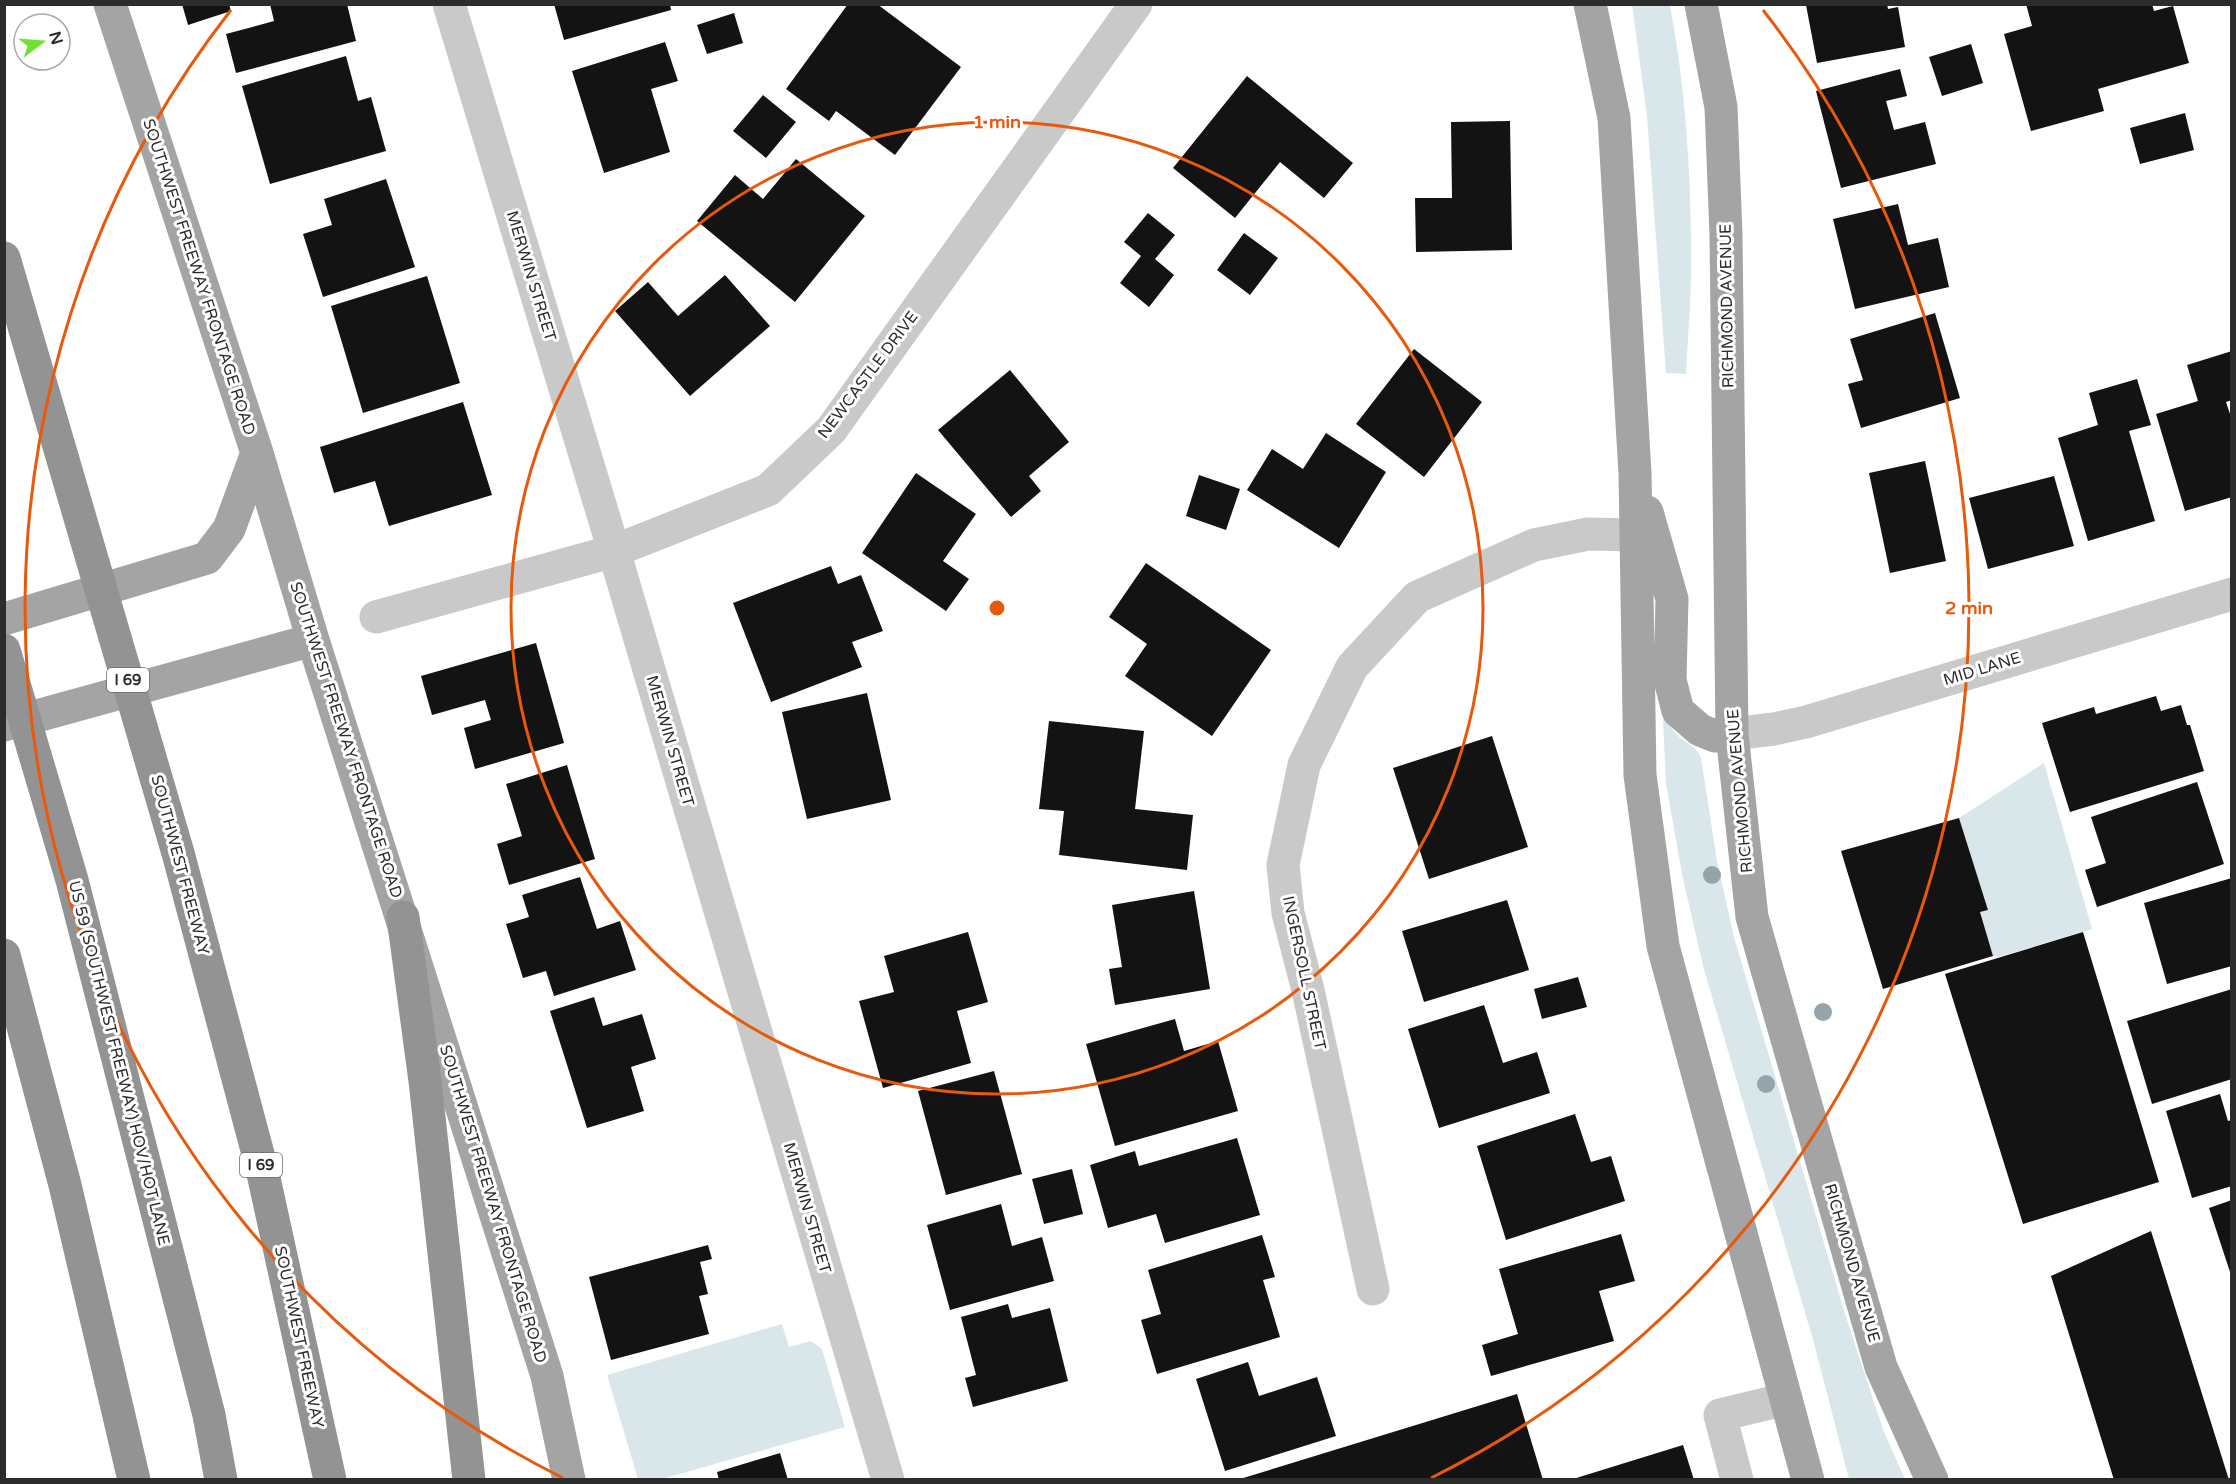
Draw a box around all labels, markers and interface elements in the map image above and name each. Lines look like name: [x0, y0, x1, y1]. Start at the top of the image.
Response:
north arrow: [12, 12, 72, 72]
text: N: [44, 29, 67, 47]
text: 1 min: [973, 111, 1021, 133]
street label: SOUTHWEST FREEWAY FRONTAGE ROAD: [138, 116, 260, 438]
street label: MERWIN STREET: [502, 208, 560, 344]
street label: RICHMOND AVENUE: [1716, 224, 1738, 388]
street label: NEWCASTLE DRIVE: [814, 307, 922, 443]
street label: SOUTHWEST FREEWAY FRONTAGE ROAD: [285, 579, 407, 901]
text: 2 min: [1945, 597, 1993, 619]
centre of rings: [987, 598, 1007, 618]
street label: MID LANE: [1941, 648, 2023, 690]
road number: I 69: [107, 668, 149, 692]
street label: MERWIN STREET: [642, 673, 698, 809]
street label: RICHMOND AVENUE: [1723, 708, 1757, 874]
street label: SOUTHWEST FREEWAY: [146, 773, 214, 957]
street label: US 59 (SOUTHWEST FREEWAY) HOV/HOT LANE: [64, 879, 174, 1247]
street label: INGERSOLL STREET: [1278, 894, 1330, 1052]
street label: SOUTHWEST FREEWAY FRONTAGE ROAD: [435, 1043, 551, 1365]
street label: MERWIN STREET: [779, 1140, 835, 1276]
road number: I 69: [240, 1153, 282, 1177]
street label: RICHMOND AVENUE: [1820, 1181, 1884, 1345]
street label: SOUTHWEST FREEWAY: [270, 1244, 328, 1430]

